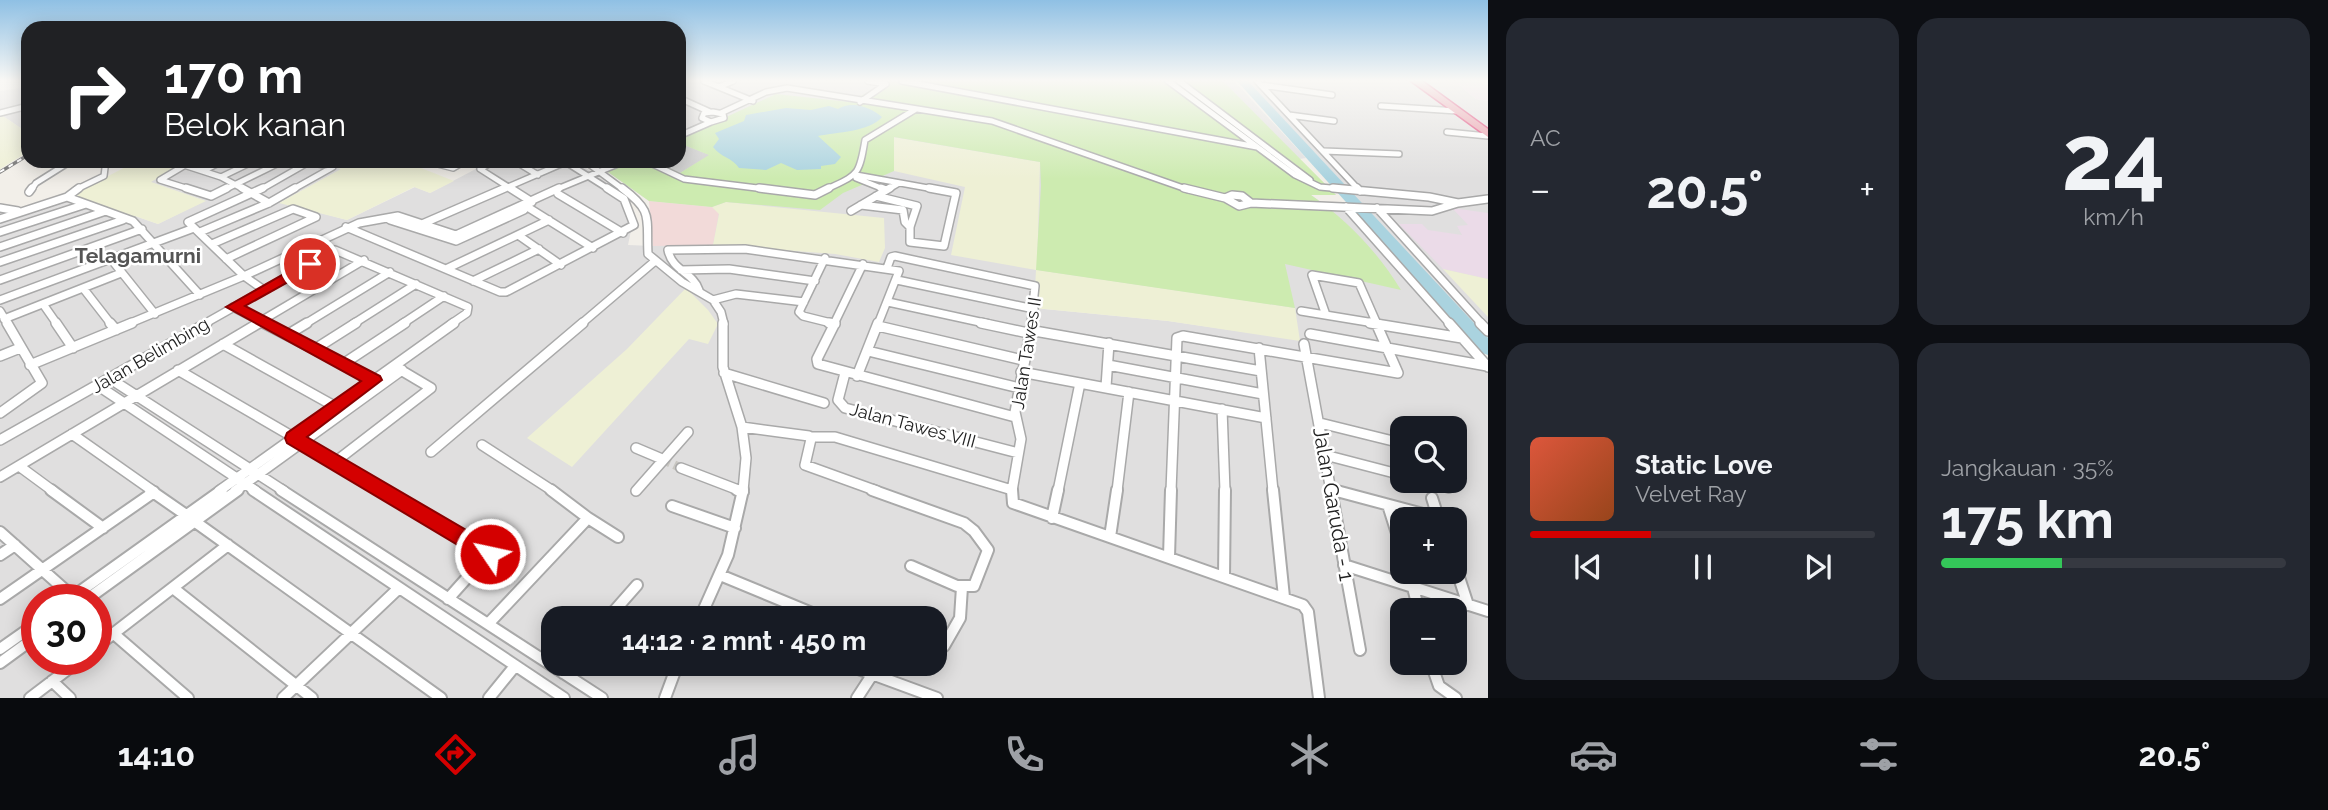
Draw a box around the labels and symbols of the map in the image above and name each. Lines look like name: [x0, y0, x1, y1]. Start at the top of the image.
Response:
pin: [280, 234, 340, 294]
district label: Telagamurni: [75, 243, 201, 268]
street label: Jalan Tawes II: [1007, 295, 1045, 411]
street label: Jalan Belimbing: [87, 313, 213, 397]
street label: Jalan Tawes VIII: [848, 398, 978, 452]
street label: Jalan Garuda - 1: [1308, 425, 1360, 583]
position arrow: [453, 517, 527, 591]
speed limit sign: 30: [21, 584, 112, 675]

